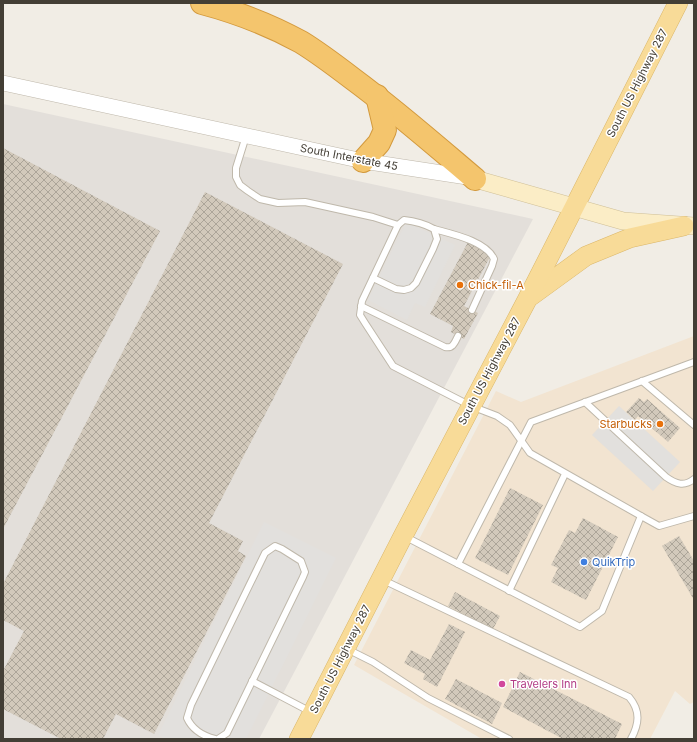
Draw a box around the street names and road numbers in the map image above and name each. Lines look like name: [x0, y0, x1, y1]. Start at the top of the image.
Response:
street label: South US Highway 287: [604, 26, 670, 140]
street label: South Interstate 45: [299, 141, 399, 173]
street label: South US Highway 287: [455, 315, 523, 427]
street label: South US Highway 287: [307, 602, 373, 716]

